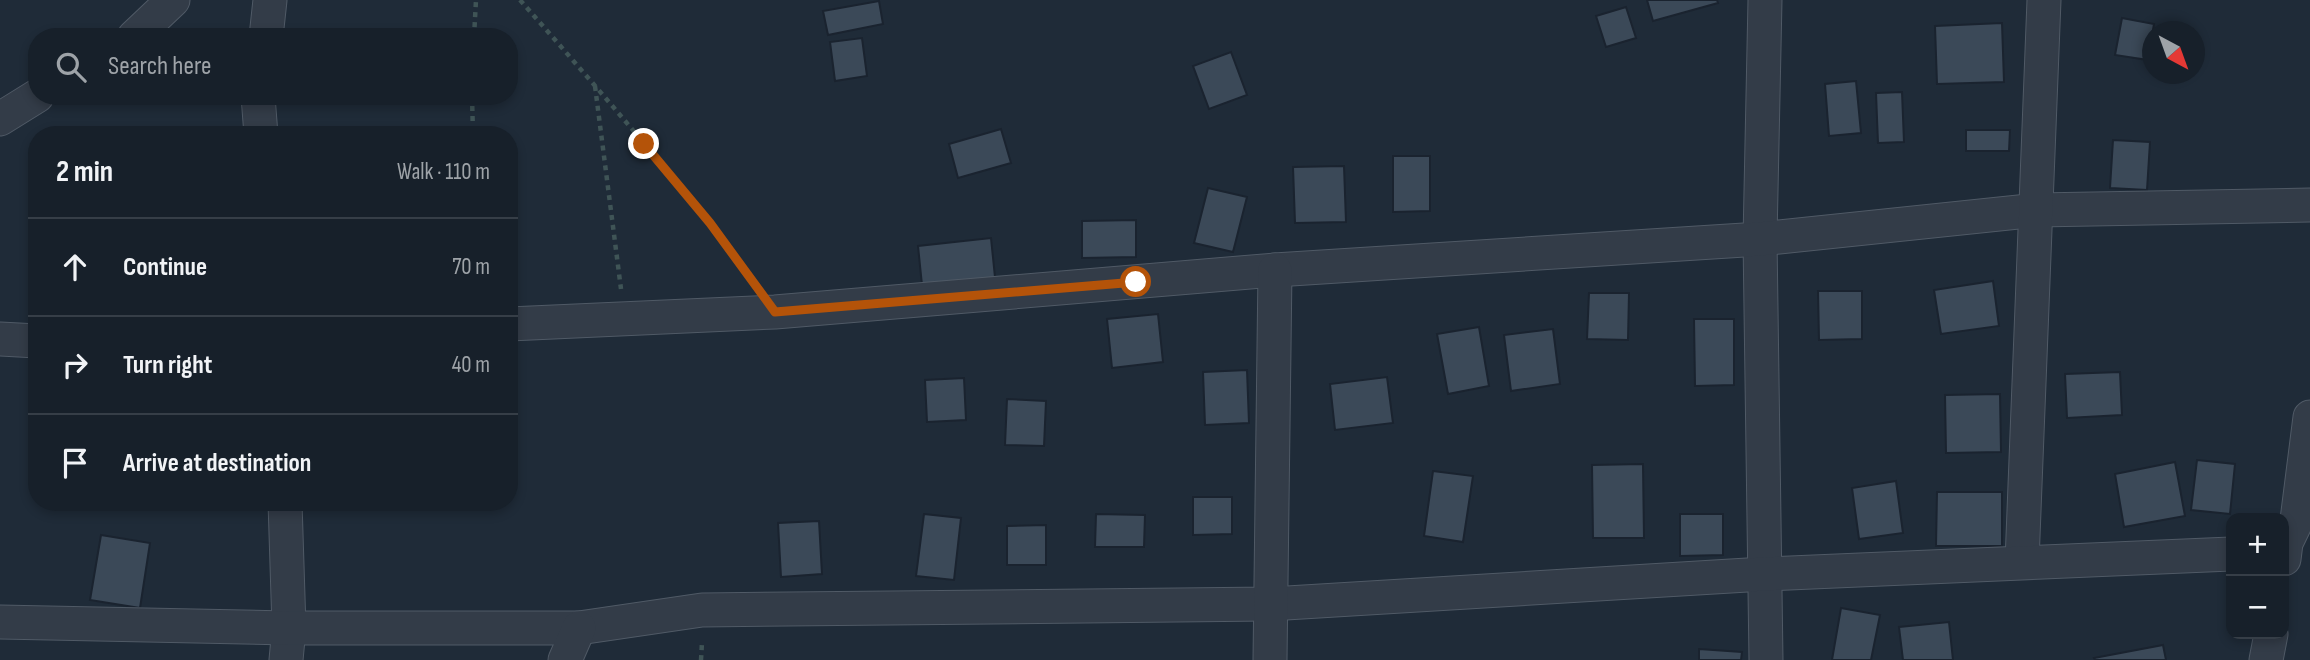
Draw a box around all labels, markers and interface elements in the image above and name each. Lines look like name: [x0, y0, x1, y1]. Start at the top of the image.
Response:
north arrow: [2142, 21, 2205, 84]
search box: [28, 28, 518, 105]
icon: search: [52, 48, 90, 86]
text: Search here: [108, 51, 211, 82]
route end: [628, 128, 659, 159]
text: 2 min: [56, 154, 113, 190]
text: Walk · 110 m: [397, 158, 490, 186]
icon: ahead: [56, 248, 94, 286]
text: Continue: [123, 252, 207, 283]
text: 70 m: [452, 253, 490, 281]
route start: [1120, 266, 1151, 297]
icon: right: [56, 346, 94, 384]
text: Turn right: [123, 350, 212, 381]
text: 40 m: [452, 351, 490, 379]
icon: arrive: [56, 444, 94, 482]
text: Arrive at destination: [123, 448, 311, 479]
map controls: [2226, 513, 2289, 639]
button: +: [2226, 513, 2289, 576]
button: −: [2226, 576, 2289, 639]

